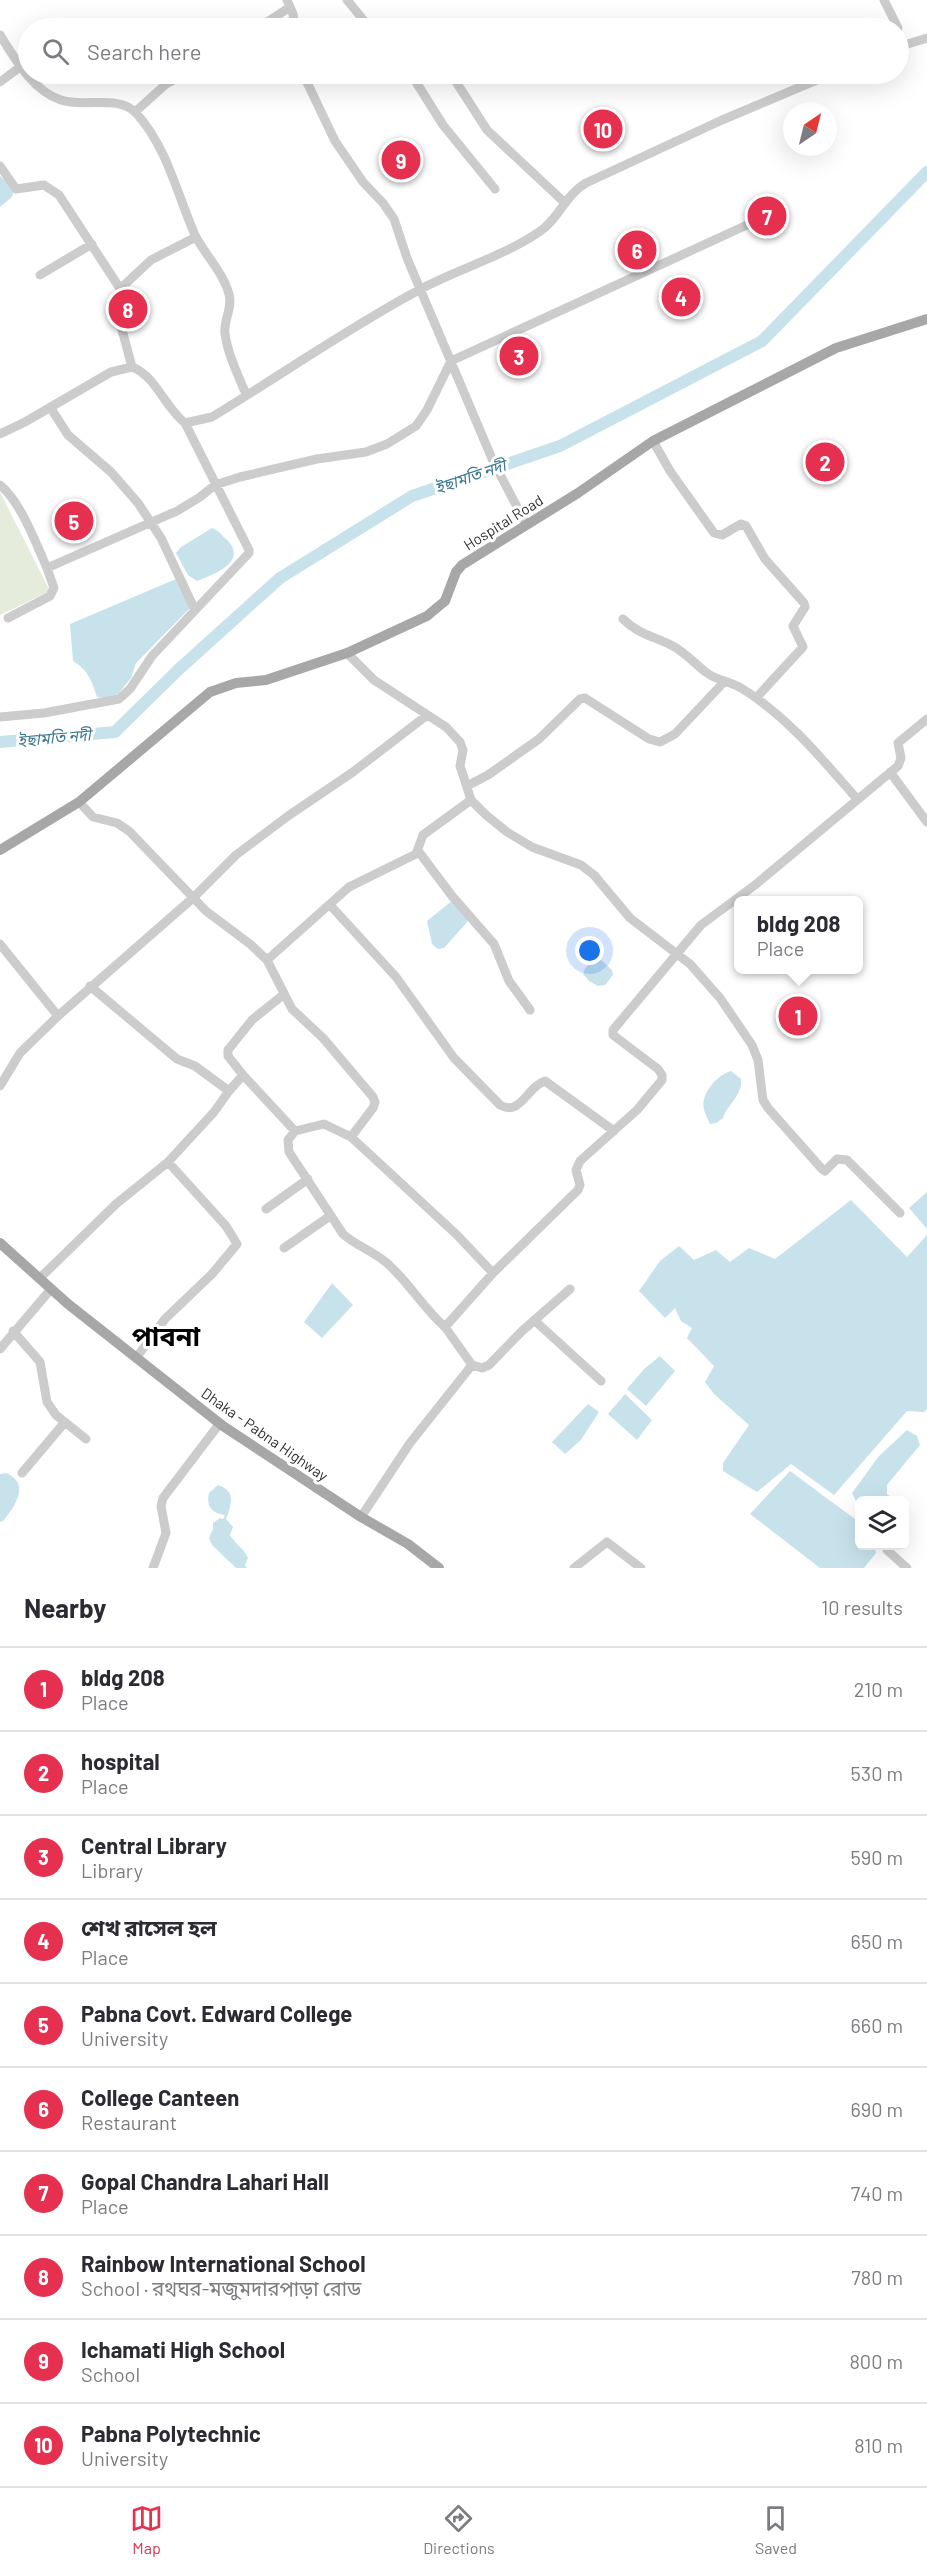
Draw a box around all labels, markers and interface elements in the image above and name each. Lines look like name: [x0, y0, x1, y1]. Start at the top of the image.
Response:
search box: [18, 18, 909, 84]
icon: search: [39, 35, 72, 68]
text: Search here: [87, 38, 201, 64]
north arrow: [783, 102, 837, 156]
pin: 10: [584, 106, 622, 152]
pin: 9: [382, 138, 420, 182]
pin: 7: [748, 194, 786, 238]
pin: 6: [618, 228, 656, 272]
pin: 4: [662, 274, 700, 320]
pin: 8: [108, 286, 148, 332]
pin: 3: [500, 334, 538, 378]
pin: 2: [806, 440, 844, 484]
water label: ইছামতি নদী: [432, 454, 511, 497]
street label: Hospital Road: [460, 491, 546, 553]
pin: 5: [54, 498, 94, 544]
water label: ইছামতি নদী: [16, 724, 94, 750]
popup: [734, 896, 863, 974]
text: bldg 208: [757, 910, 840, 936]
your location: [575, 936, 604, 965]
text: Place: [757, 936, 804, 960]
pin: 1: [778, 994, 818, 1038]
district label: পাবনা: [132, 1319, 201, 1351]
street label: Dhaka - Pabna Highway: [198, 1384, 332, 1484]
map controls: [855, 1496, 909, 1550]
button: layers: [855, 1496, 909, 1550]
text: Nearby: [24, 1592, 106, 1623]
text: 10 results: [821, 1595, 903, 1619]
text: bldg 208: [81, 1664, 165, 1690]
text: 1: [40, 1677, 47, 1701]
text: 210 m: [854, 1677, 903, 1701]
text: Place: [81, 1690, 129, 1714]
text: hospital: [81, 1748, 160, 1774]
text: 2: [38, 1761, 49, 1785]
text: 530 m: [851, 1761, 903, 1785]
text: Place: [81, 1774, 129, 1798]
text: Central Library: [81, 1832, 227, 1858]
text: 3: [38, 1845, 49, 1869]
text: 590 m: [850, 1845, 903, 1869]
text: Library: [81, 1858, 143, 1882]
text: শেখ রাসেল হল: [81, 1914, 217, 1940]
text: 4: [37, 1929, 50, 1953]
text: 650 m: [851, 1929, 903, 1953]
text: Place: [81, 1945, 129, 1969]
text: Pabna Covt. Edward College: [81, 2000, 352, 2026]
text: 5: [38, 2013, 49, 2037]
text: 660 m: [851, 2013, 903, 2037]
text: University: [81, 2026, 168, 2050]
text: College Canteen: [81, 2084, 239, 2110]
text: 6: [38, 2097, 49, 2121]
text: 690 m: [850, 2097, 903, 2121]
text: Restaurant: [81, 2110, 177, 2134]
text: Gopal Chandra Lahari Hall: [81, 2168, 329, 2194]
text: 7: [39, 2181, 48, 2205]
text: 740 m: [851, 2181, 903, 2205]
text: Place: [81, 2194, 129, 2218]
text: Rainbow International School: [81, 2250, 366, 2276]
text: 8: [38, 2265, 49, 2289]
text: 780 m: [851, 2265, 903, 2289]
text: School · রথঘর-মজুমদারপাড়া রোড: [81, 2276, 361, 2300]
text: Ichamati High School: [81, 2336, 285, 2362]
text: 9: [38, 2349, 49, 2373]
text: 800 m: [849, 2349, 903, 2373]
text: School: [81, 2362, 140, 2386]
text: Pabna Polytechnic: [81, 2420, 261, 2446]
text: 10: [34, 2433, 53, 2457]
text: 810 m: [854, 2433, 903, 2457]
text: University: [81, 2446, 168, 2470]
tab: Map: [130, 2502, 163, 2557]
tab: Directions: [423, 2502, 495, 2557]
tab: Saved: [755, 2502, 797, 2557]

